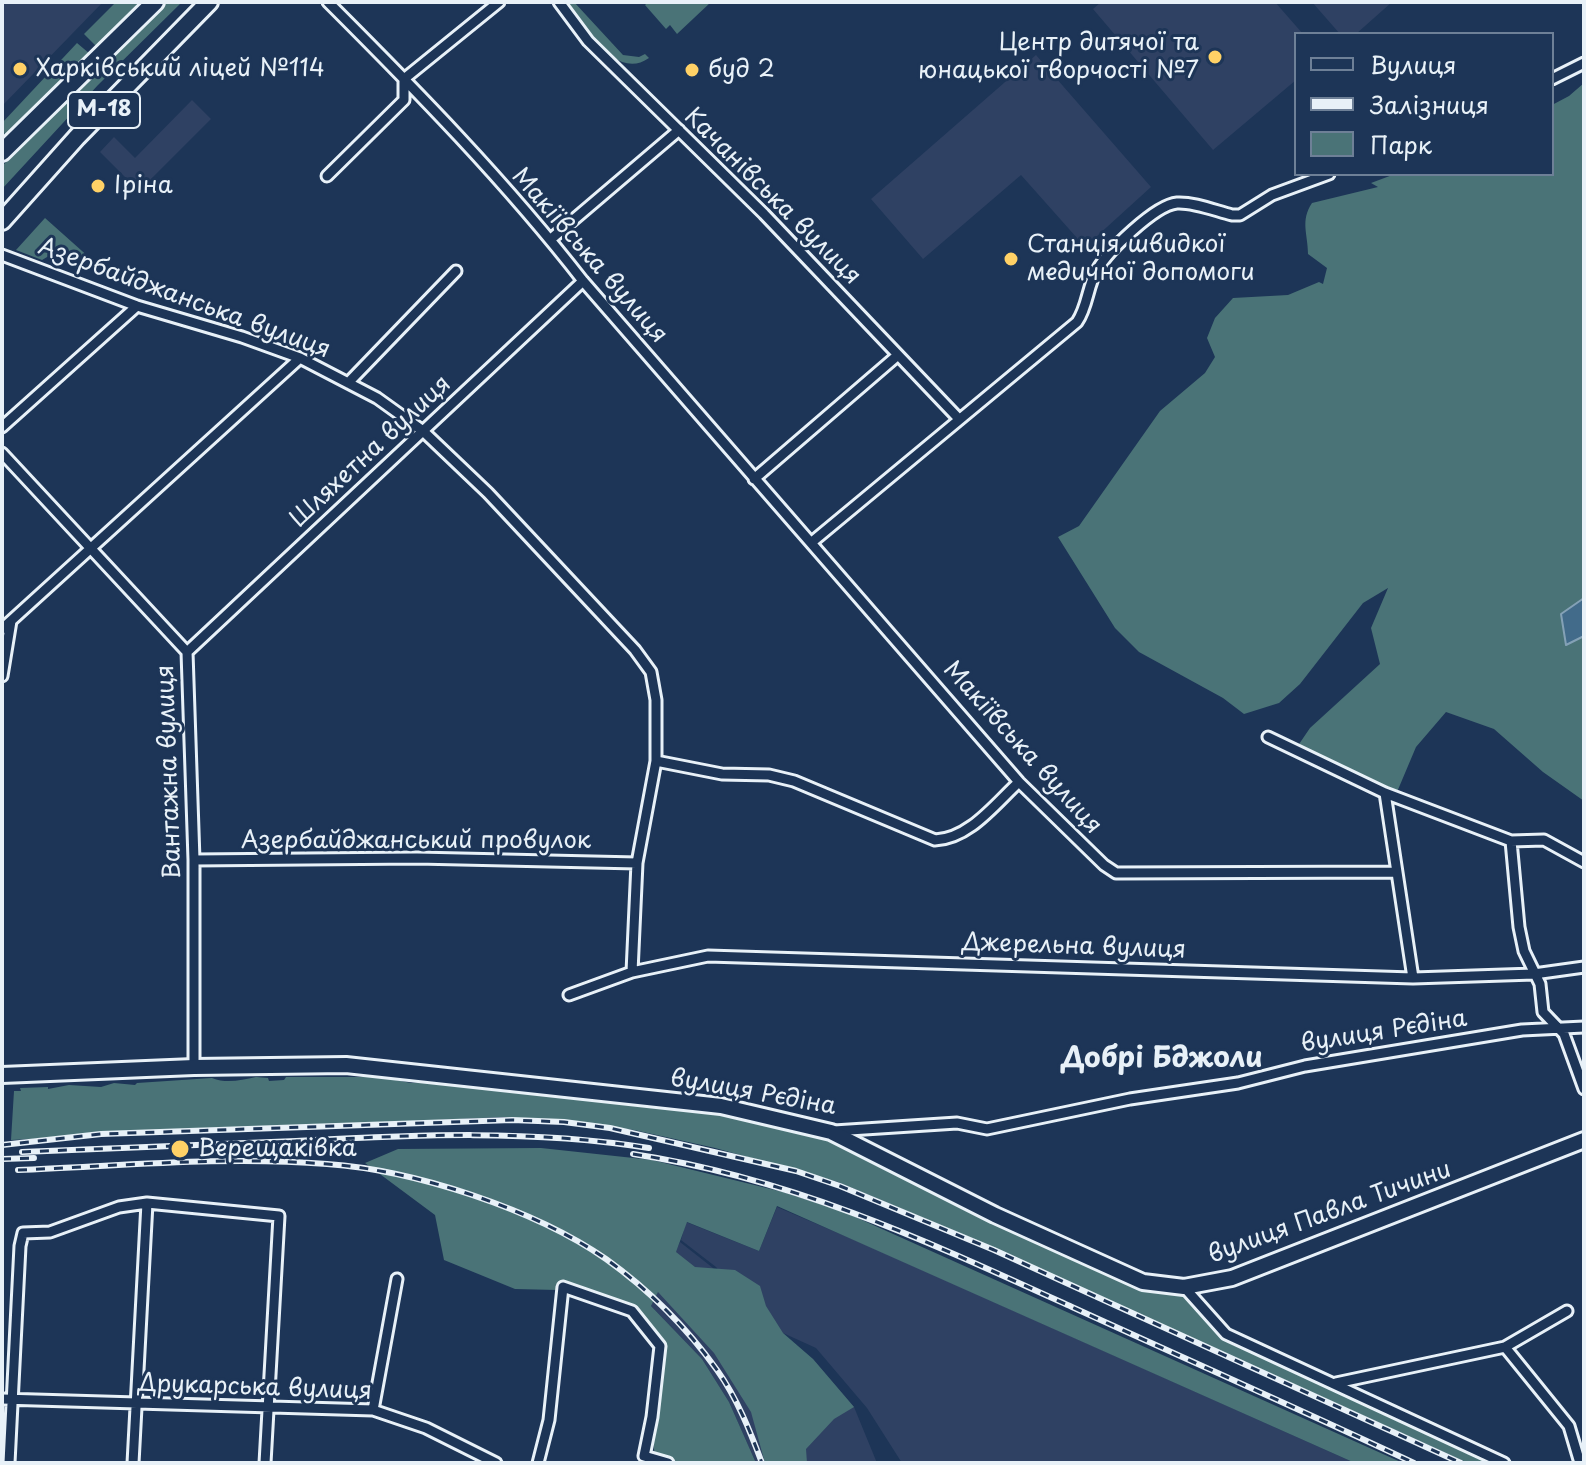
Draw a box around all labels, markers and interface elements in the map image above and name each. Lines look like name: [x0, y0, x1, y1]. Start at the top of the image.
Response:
place label: Центр дитячої та юнацької творчості №7: [918, 29, 1199, 85]
legend: [1294, 32, 1554, 176]
text: Вулиця: [1370, 46, 1456, 82]
marker: Центр дитячої та юнацької творчості №7: [1206, 48, 1224, 66]
place label: Харківський ліцей №114: [36, 55, 325, 83]
place label: буд 2: [708, 56, 775, 84]
marker: Харківський ліцей №114: [11, 60, 29, 78]
marker: буд 2: [683, 61, 701, 79]
text: Залізниця: [1370, 86, 1489, 122]
road number: М-18: [68, 92, 140, 128]
street label: Качанівська вулиця: [678, 103, 866, 291]
text: Парк: [1370, 126, 1432, 162]
street label: Макіївська вулиця: [505, 163, 673, 349]
place label: Іріна: [114, 172, 173, 200]
marker: Іріна: [89, 177, 107, 195]
place label: Станція швидкої медичної допомоги: [1027, 231, 1255, 287]
street label: Азербайджанська вулиця: [34, 233, 334, 365]
marker: Станція швидкої медичної допомоги: [1002, 250, 1020, 268]
street label: Шляхетна вулиця: [285, 370, 457, 534]
street label: Макіївська вулиця: [937, 656, 1107, 840]
street label: Вантажна вулиця: [152, 664, 188, 880]
street label: Азербайджанський провулок: [241, 827, 591, 855]
street label: Джерельна вулиця: [962, 929, 1186, 965]
street label: вулиця Рєдіна: [1299, 1005, 1469, 1059]
district label: Добрі Бджоли: [1061, 1042, 1263, 1076]
street label: вулиця Рєдіна: [668, 1064, 838, 1122]
place label: Верещаківка: [198, 1135, 357, 1163]
marker: Верещаківка: [169, 1138, 191, 1160]
street label: вулиця Павла Тичини: [1205, 1156, 1455, 1270]
street label: Друкарська вулиця: [138, 1370, 372, 1406]

